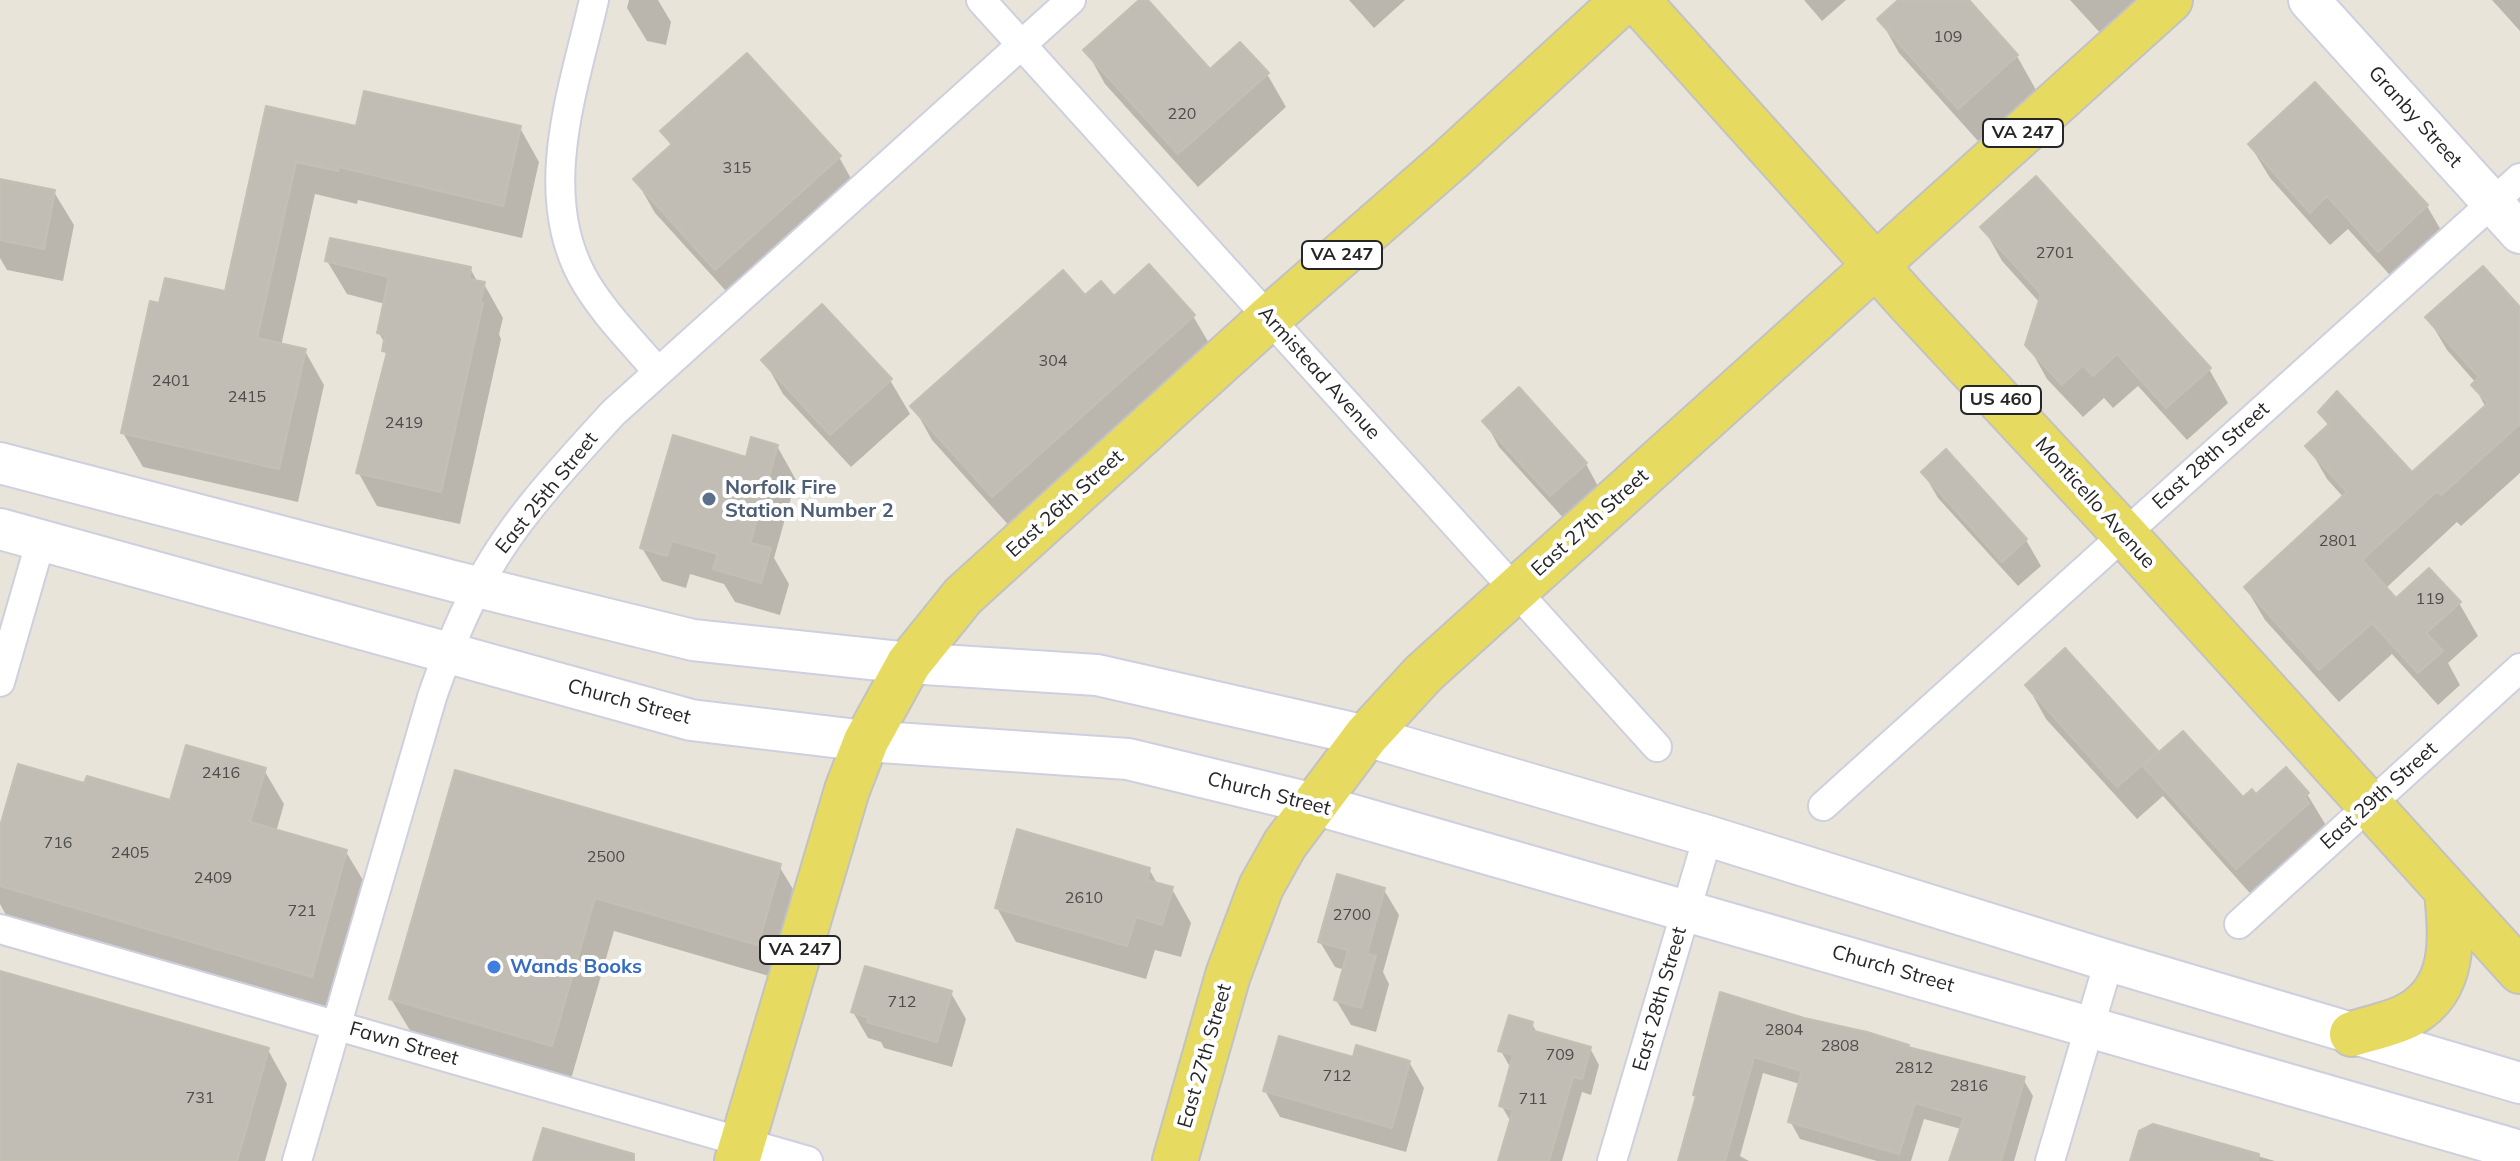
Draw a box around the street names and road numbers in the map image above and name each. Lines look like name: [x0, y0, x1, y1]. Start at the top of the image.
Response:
street label: Granby Street: [2363, 61, 2467, 173]
road number: VA 247: [1983, 119, 2063, 147]
road number: VA 247: [1302, 241, 1382, 269]
street label: Armistead Avenue: [1253, 302, 1385, 444]
road number: US 460: [1961, 386, 2041, 414]
street label: East 28th Street: [2148, 397, 2274, 515]
street label: East 25th Street: [491, 428, 603, 558]
street label: Monticello Avenue: [2030, 432, 2160, 574]
street label: East 26th Street: [1002, 445, 1128, 563]
street label: East 27th Street: [1527, 464, 1653, 582]
street label: Church Street: [565, 674, 693, 730]
street label: East 29th Street: [2316, 737, 2442, 855]
street label: Church Street: [1205, 767, 1333, 821]
street label: East 28th Street: [1628, 924, 1692, 1074]
road number: VA 247: [760, 936, 840, 964]
street label: Church Street: [1829, 940, 1957, 998]
street label: East 27th Street: [1173, 981, 1237, 1131]
street label: Fawn Street: [347, 1017, 461, 1071]

